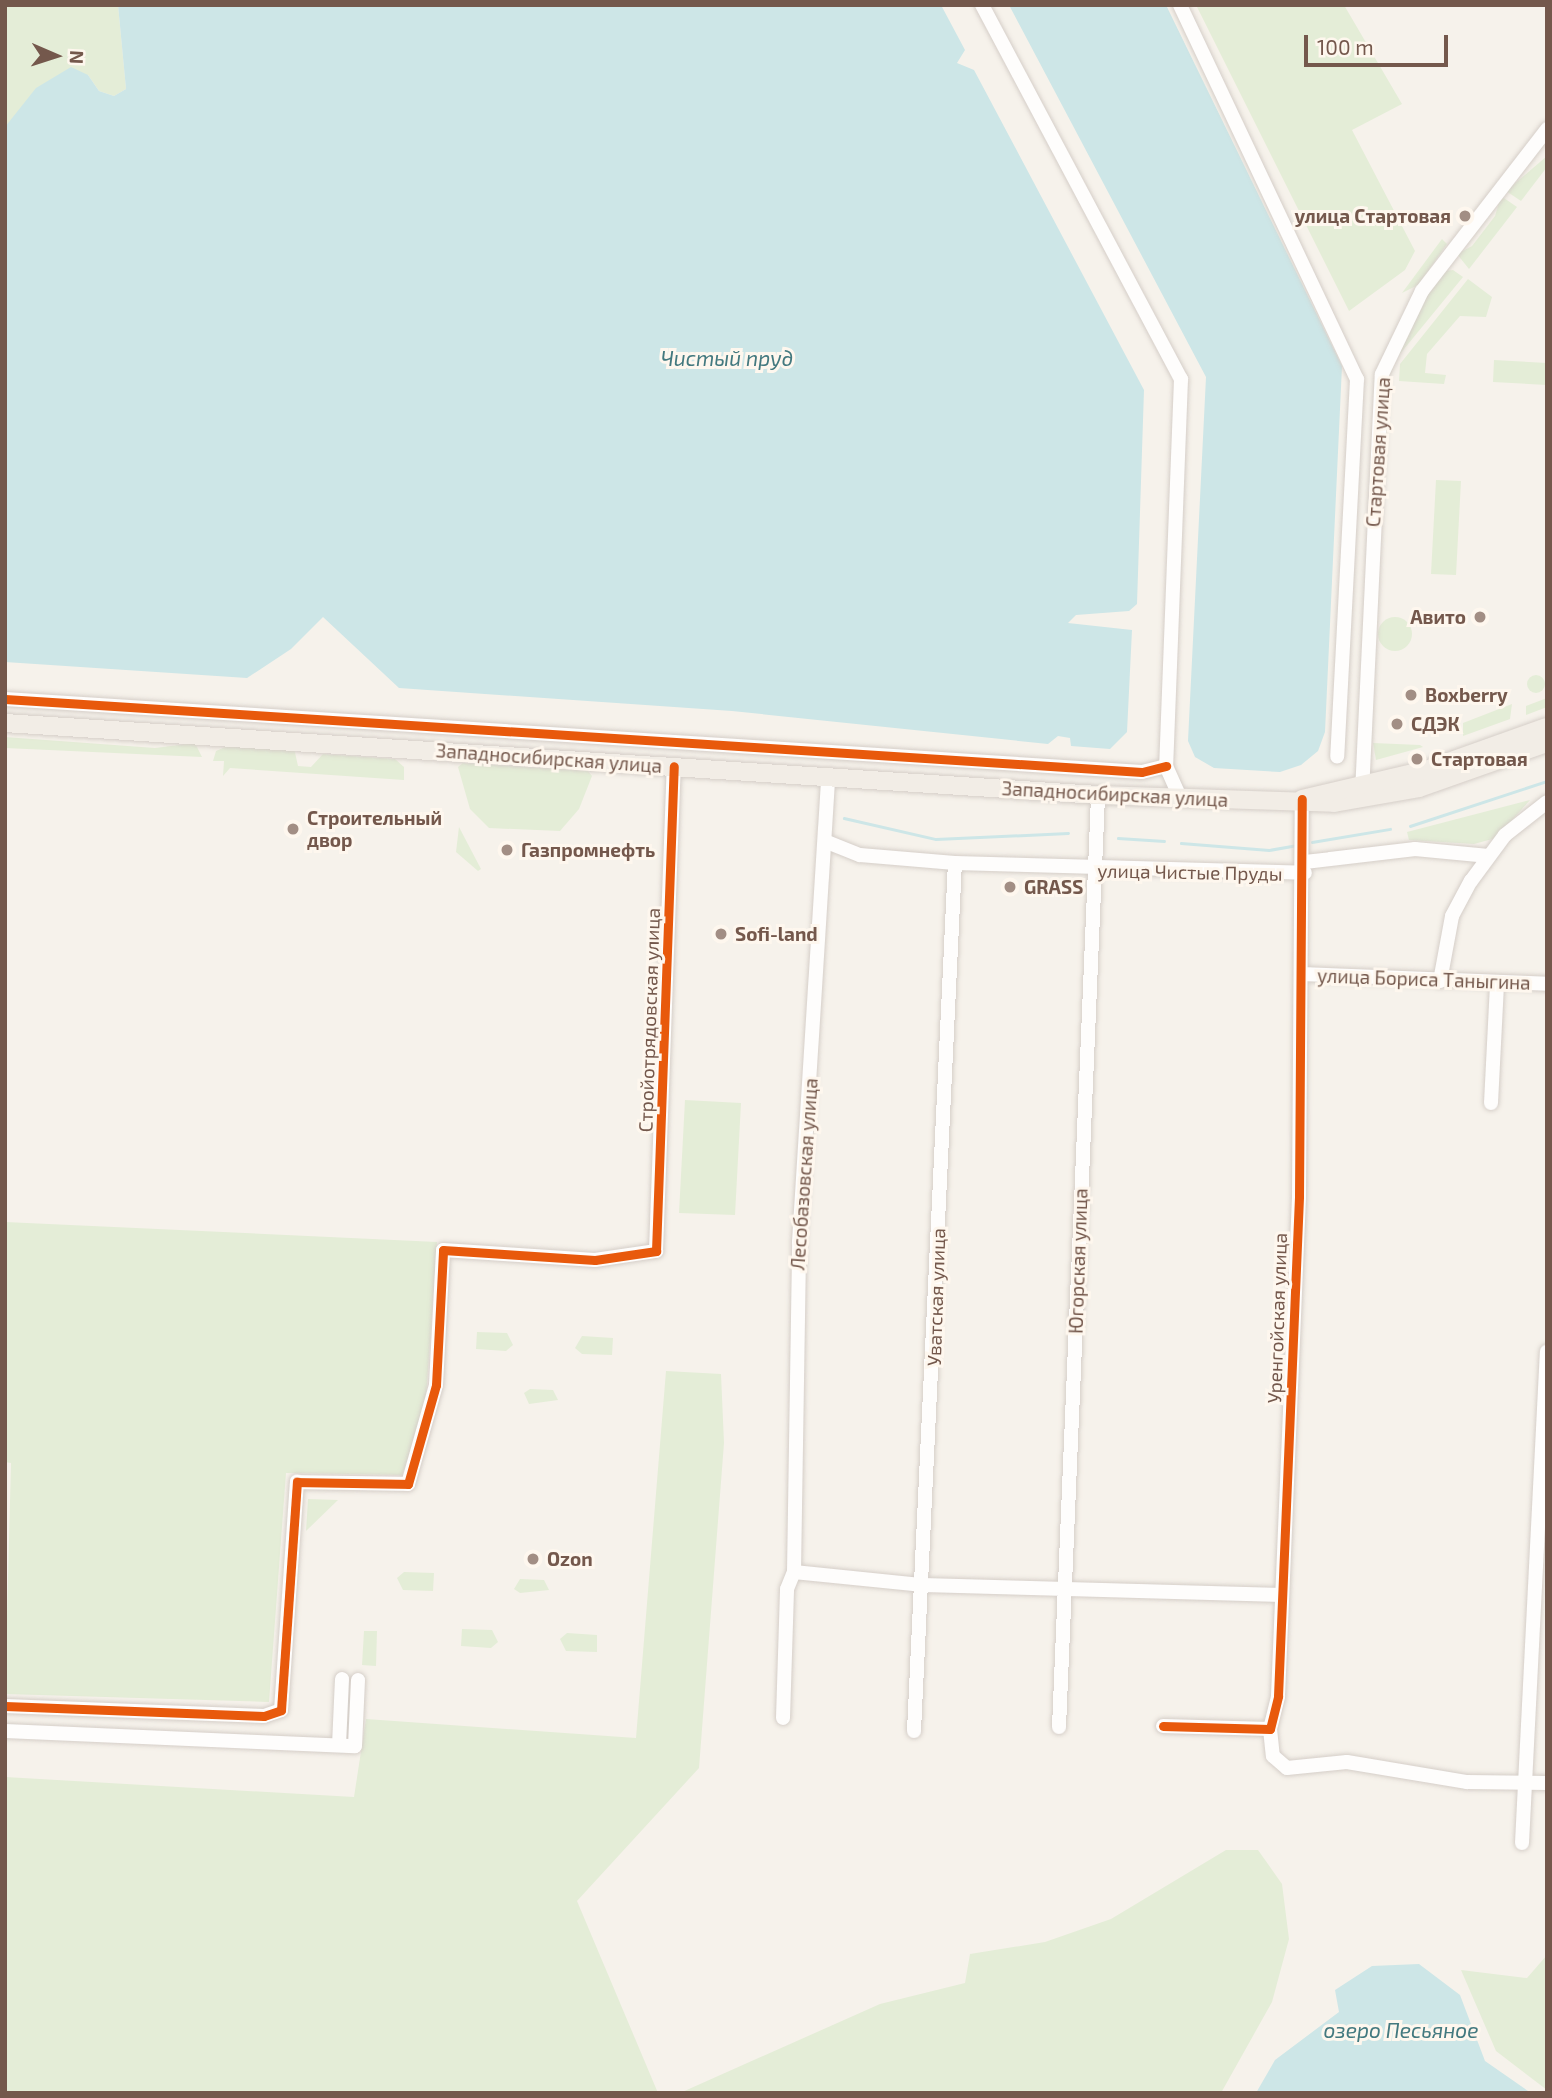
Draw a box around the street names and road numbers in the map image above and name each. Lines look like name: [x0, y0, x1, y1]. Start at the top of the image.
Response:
street label: Стартовая улица: [1361, 376, 1395, 528]
street label: Западносибирская улица: [435, 739, 663, 777]
street label: Западносибирская улица: [1001, 777, 1229, 811]
street label: улица Чистые Пруды: [1097, 859, 1283, 885]
street label: Стройотрядовская улица: [634, 907, 664, 1133]
street label: улица Бориса Таныгина: [1317, 964, 1531, 994]
street label: Лесобазовская улица: [786, 1077, 822, 1271]
street label: Югорская улица: [1064, 1188, 1092, 1334]
street label: Уватская улица: [922, 1228, 950, 1366]
street label: Уренгойская улица: [1263, 1232, 1291, 1404]

